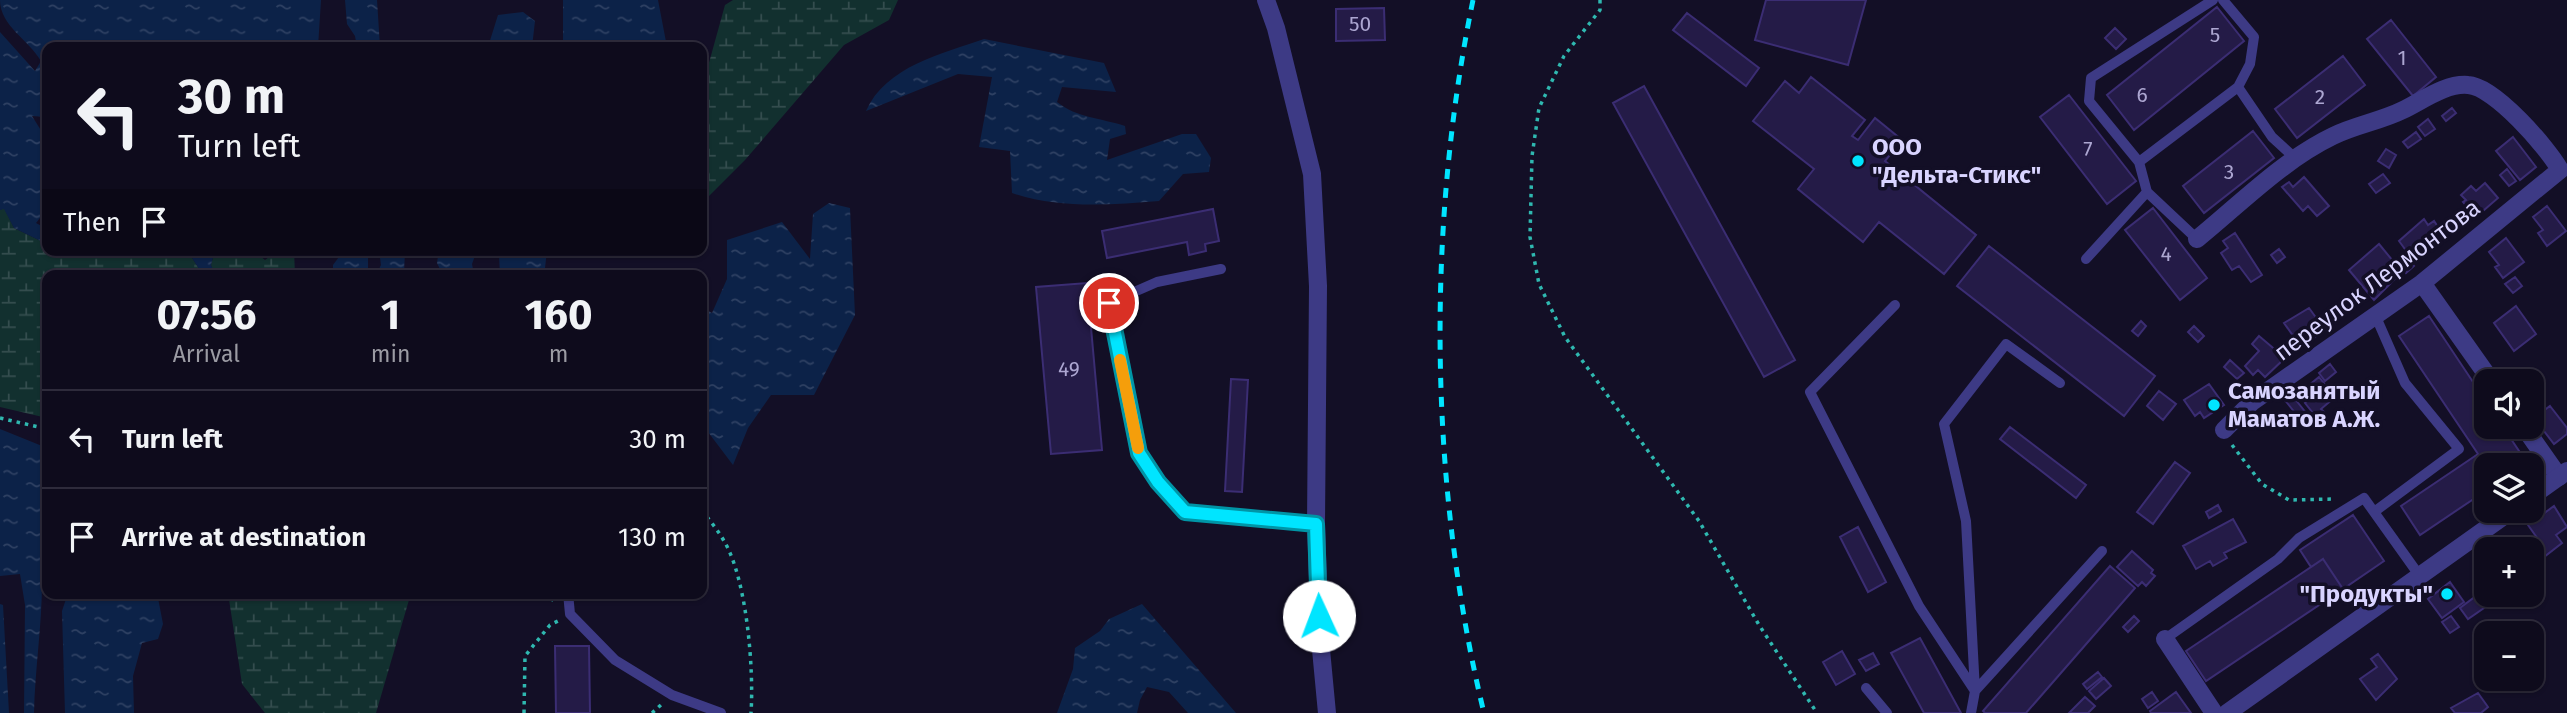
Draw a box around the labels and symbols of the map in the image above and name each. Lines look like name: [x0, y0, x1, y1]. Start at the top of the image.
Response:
house number: 50: [1349, 11, 1371, 37]
house number: 5: [2210, 22, 2220, 48]
house number: 1: [2397, 45, 2407, 71]
house number: 6: [2136, 82, 2148, 108]
house number: 2: [2315, 84, 2325, 110]
place label: ООО "Дельта-Стикс": [1872, 133, 2041, 189]
house number: 7: [2083, 136, 2093, 162]
marker: ООО "Дельта-Стикс": [1850, 153, 1866, 169]
house number: 3: [2224, 159, 2234, 185]
street label: переулок Лермонтова: [2268, 193, 2486, 367]
house number: 4: [2160, 241, 2172, 267]
pin: [1079, 273, 1139, 333]
house number: 49: [1058, 356, 1080, 382]
place label: Самозанятый Маматов А.Ж.: [2228, 377, 2380, 433]
marker: Самозанятый Маматов А.Ж.: [2206, 397, 2222, 413]
position arrow: [1282, 579, 1356, 653]
place label: "Продукты": [2299, 580, 2433, 608]
marker: "Продукты": [2439, 586, 2455, 602]

